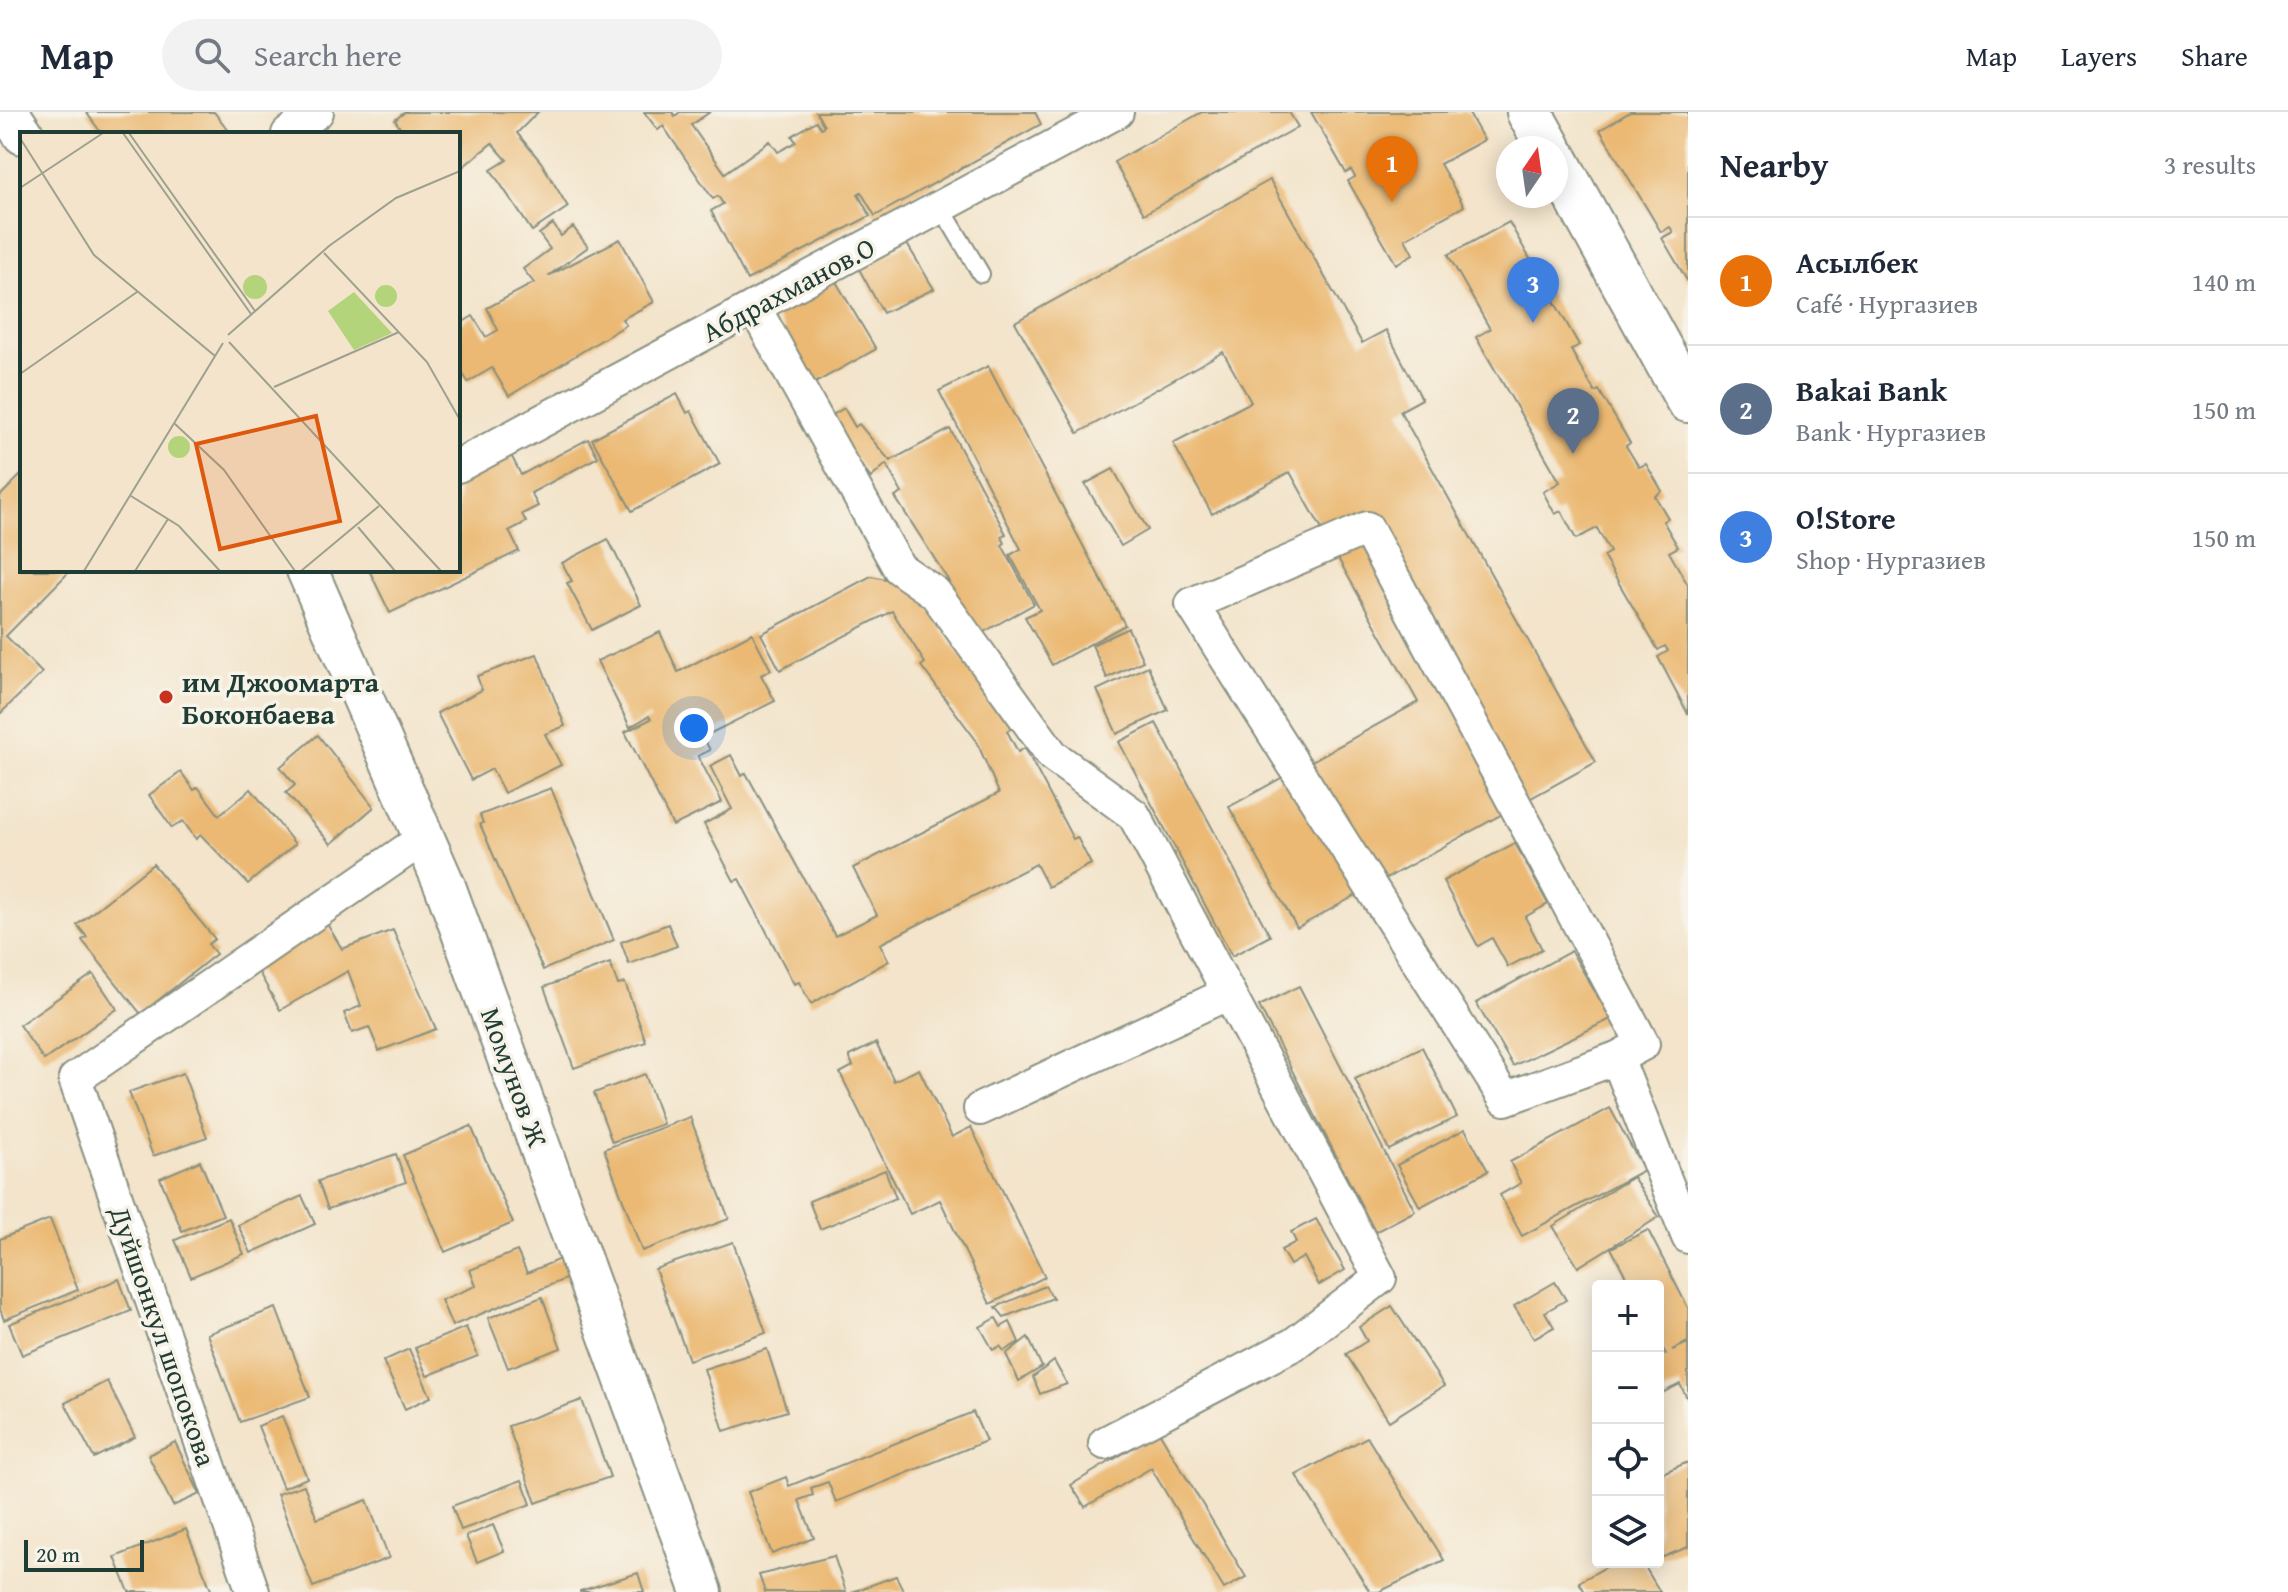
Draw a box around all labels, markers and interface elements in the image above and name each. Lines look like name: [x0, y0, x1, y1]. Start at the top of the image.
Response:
search box: [162, 19, 722, 91]
text: Map: [40, 27, 114, 83]
icon: search: [190, 33, 234, 77]
text: Search here: [254, 33, 402, 77]
text: Map: [1966, 35, 2017, 76]
text: Layers: [2061, 35, 2137, 76]
text: Share: [2181, 35, 2248, 76]
inset map: [20, 132, 460, 572]
pin: 1: [1366, 136, 1418, 202]
north arrow: [1496, 136, 1568, 208]
text: Nearby: [1720, 140, 1829, 189]
text: 3 results: [2164, 145, 2256, 184]
street label: Абдрахманов.О: [694, 226, 882, 352]
text: Асылбек: [1796, 240, 1918, 284]
pin: 3: [1507, 257, 1559, 323]
text: 1: [1739, 262, 1753, 301]
text: 140 m: [2191, 262, 2256, 301]
text: Café · Нургазиев: [1796, 284, 1978, 323]
text: Bakai Bank: [1796, 368, 1947, 412]
pin: 2: [1547, 388, 1599, 454]
text: 2: [1739, 390, 1753, 429]
text: 150 m: [2191, 390, 2256, 429]
text: Bank · Нургазиев: [1796, 412, 1986, 451]
text: O!Store: [1796, 496, 1896, 540]
text: 3: [1739, 518, 1753, 557]
text: 150 m: [2191, 518, 2256, 557]
text: Shop · Нургазиев: [1796, 540, 1986, 579]
place label: им Джоомарта Боконбаева: [182, 661, 380, 734]
marker: им Джоомарта Боконбаева: [157, 688, 175, 706]
your location: [674, 708, 714, 748]
street label: Момунов Ж: [471, 1002, 559, 1153]
street label: Дуйшонкул шопокова: [100, 1200, 228, 1472]
map controls: [1592, 1280, 1664, 1568]
button: +: [1592, 1280, 1664, 1352]
button: −: [1592, 1352, 1664, 1424]
button: locate: [1592, 1424, 1664, 1496]
button: layers: [1592, 1496, 1664, 1568]
scale bar: [24, 1536, 144, 1572]
text: 20 m: [36, 1538, 80, 1570]

